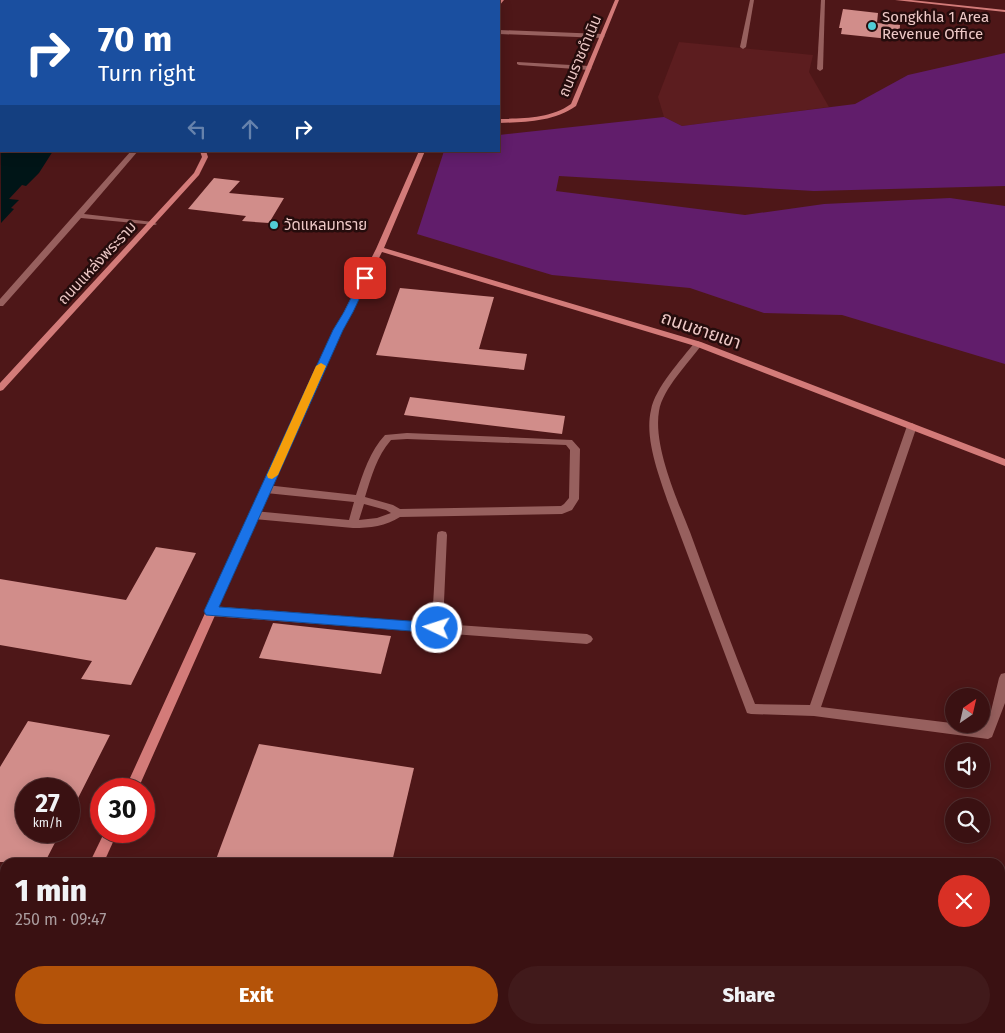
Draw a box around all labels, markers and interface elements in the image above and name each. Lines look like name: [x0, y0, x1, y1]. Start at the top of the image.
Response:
place label: Songkhla 1 Area Revenue Office: [882, 8, 989, 43]
street label: ถนนราชดำเนิน: [555, 12, 605, 100]
text: 70 m: [98, 18, 172, 60]
icon: right: [15, 20, 80, 85]
marker: Songkhla 1 Area Revenue Office: [866, 20, 878, 32]
text: Turn right: [98, 60, 195, 87]
icon: left: [183, 115, 211, 143]
icon: ahead: [236, 115, 264, 143]
icon: right: [289, 115, 317, 143]
place label: วัดแหลมทราย: [284, 216, 367, 234]
street label: ถนนแหล่งพระราม: [54, 218, 140, 308]
marker: วัดแหลมทราย: [268, 219, 280, 231]
pin: [344, 257, 386, 299]
icon: arrive: [351, 264, 379, 292]
street label: ถนนชายเขา: [658, 306, 744, 354]
position arrow: [410, 601, 462, 653]
north arrow: [945, 688, 990, 732]
map controls: [945, 688, 990, 843]
button: sound: [945, 743, 990, 788]
speed limit sign: 30: [90, 778, 155, 843]
text: 27: [35, 789, 60, 819]
button: search: [945, 798, 990, 843]
text: km/h: [33, 816, 62, 830]
text: 1 min: [15, 873, 87, 909]
button: close: [938, 875, 990, 927]
text: 250 m · 09:47: [15, 910, 106, 929]
button: Exit: [15, 966, 498, 1024]
button: Share: [508, 966, 990, 1024]

